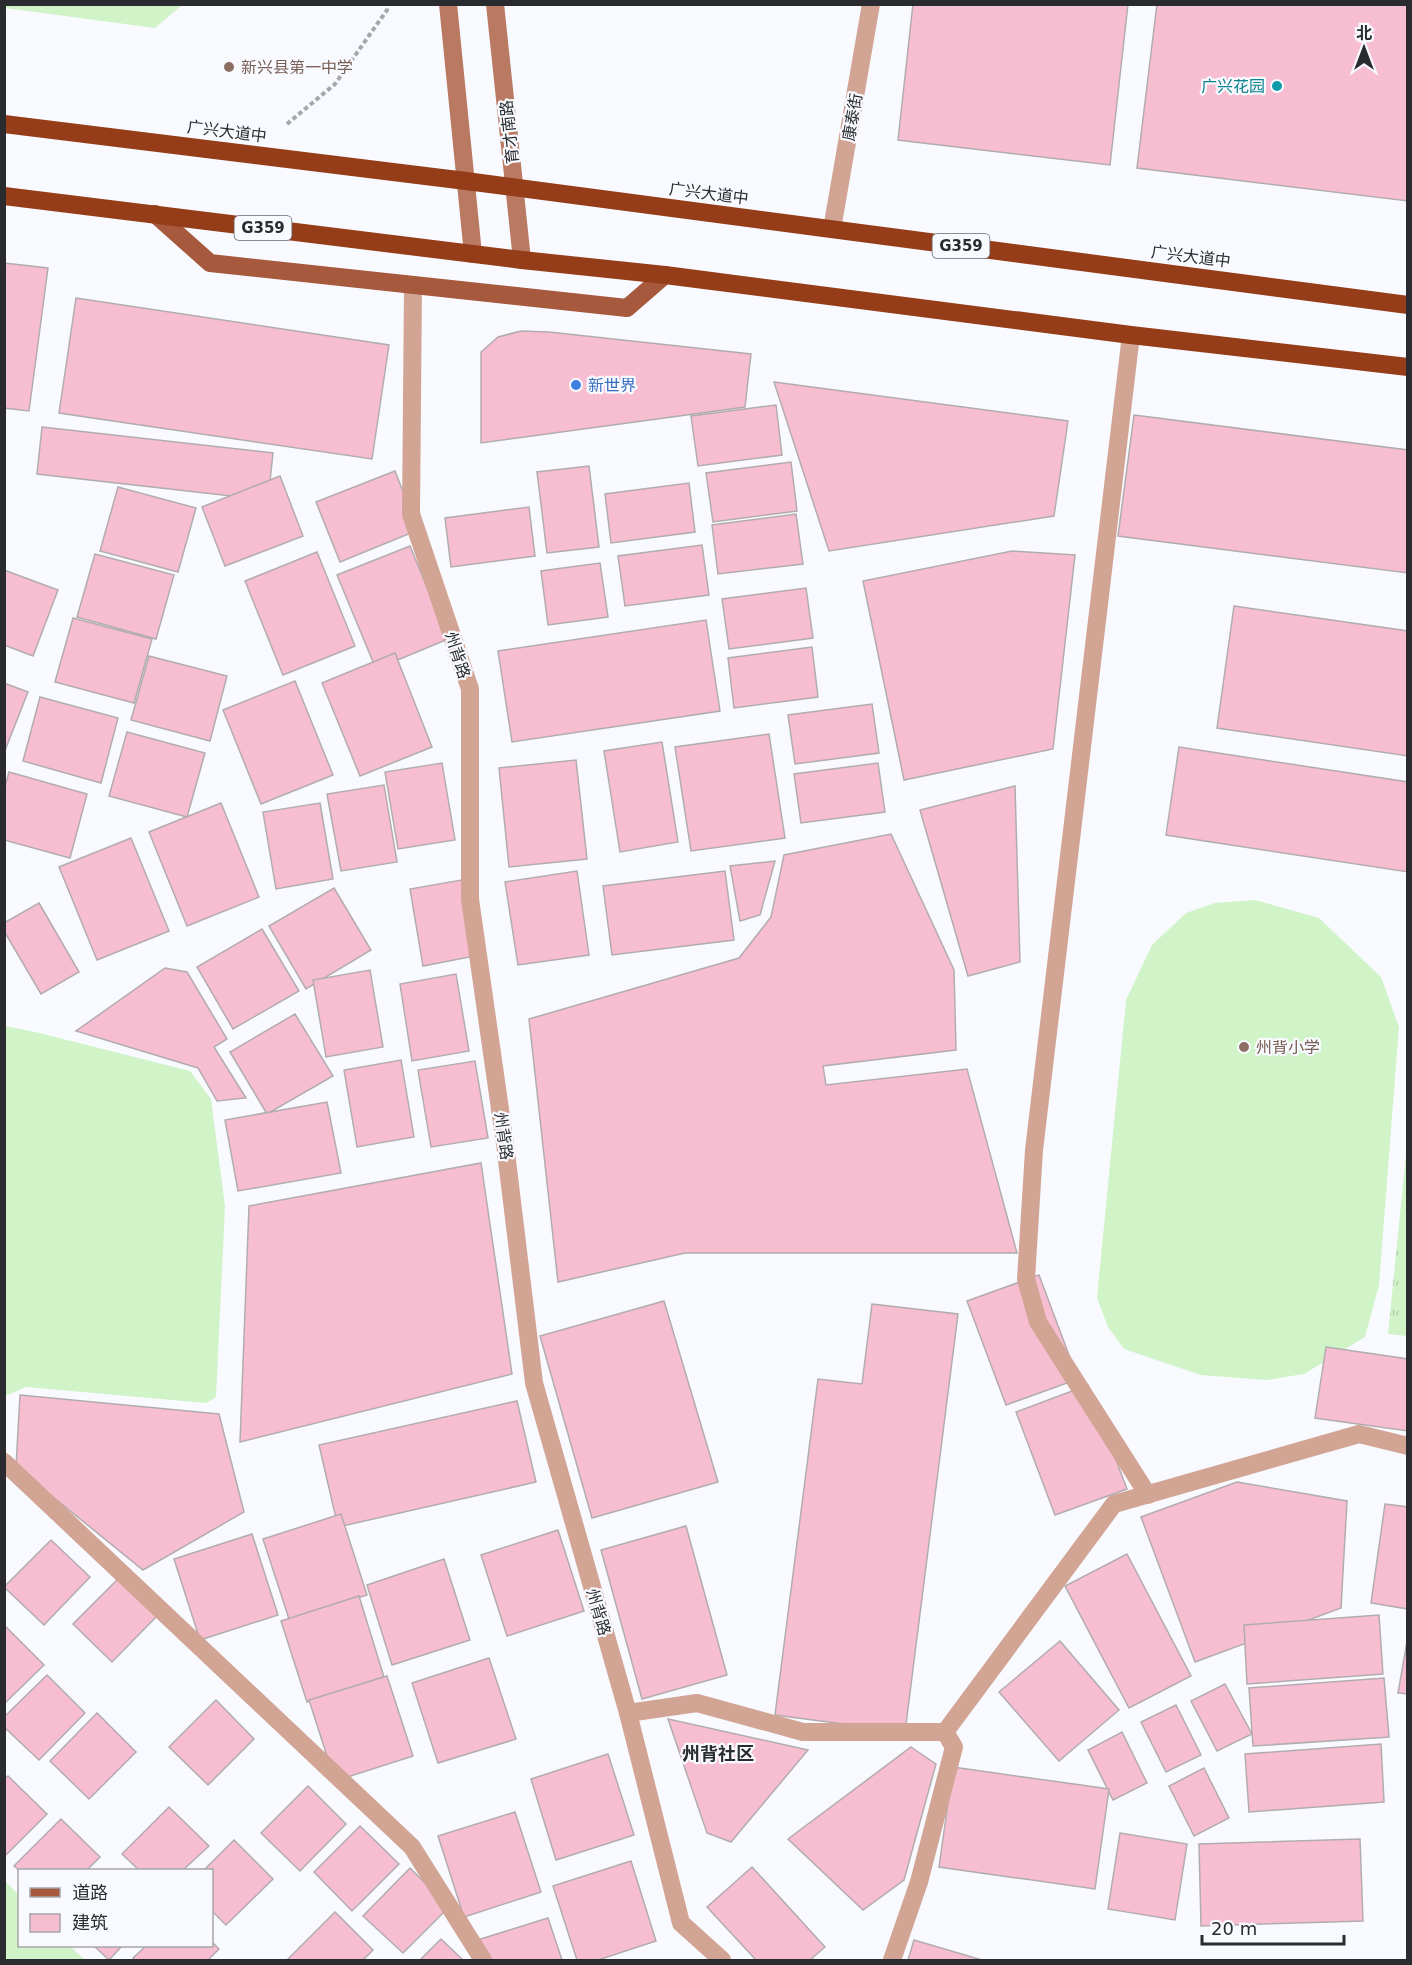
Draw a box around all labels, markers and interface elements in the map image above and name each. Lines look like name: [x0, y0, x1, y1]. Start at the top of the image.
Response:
north arrow: [1334, 18, 1394, 78]
text: 北: [1356, 24, 1372, 43]
place label: 新兴县第一中学: [241, 58, 353, 77]
marker: 新兴县第一中学: [222, 60, 236, 74]
place label: 广兴花园: [1201, 77, 1265, 96]
marker: 广兴花园: [1270, 79, 1284, 93]
street label: 康泰街: [839, 92, 866, 142]
street label: 育才南路: [497, 99, 522, 165]
street label: 广兴大道中: [186, 117, 268, 146]
street label: 广兴大道中: [668, 179, 750, 208]
road number: G359: [234, 216, 292, 240]
road number: G359: [932, 234, 990, 258]
street label: 广兴大道中: [1150, 242, 1232, 271]
place label: 新世界: [588, 376, 636, 395]
marker: 新世界: [569, 378, 583, 392]
street label: 州背路: [441, 629, 474, 681]
place label: 州背小学: [1256, 1038, 1320, 1057]
marker: 州背小学: [1237, 1040, 1251, 1054]
street label: 州背路: [491, 1111, 516, 1161]
street label: 州背路: [583, 1586, 614, 1638]
district label: 州背社区: [682, 1743, 754, 1764]
legend: [18, 1869, 213, 1947]
text: 道路: [72, 1882, 108, 1903]
scale bar: [1202, 1908, 1344, 1946]
text: 建筑: [72, 1912, 108, 1933]
text: 20 m: [1211, 1918, 1257, 1939]

